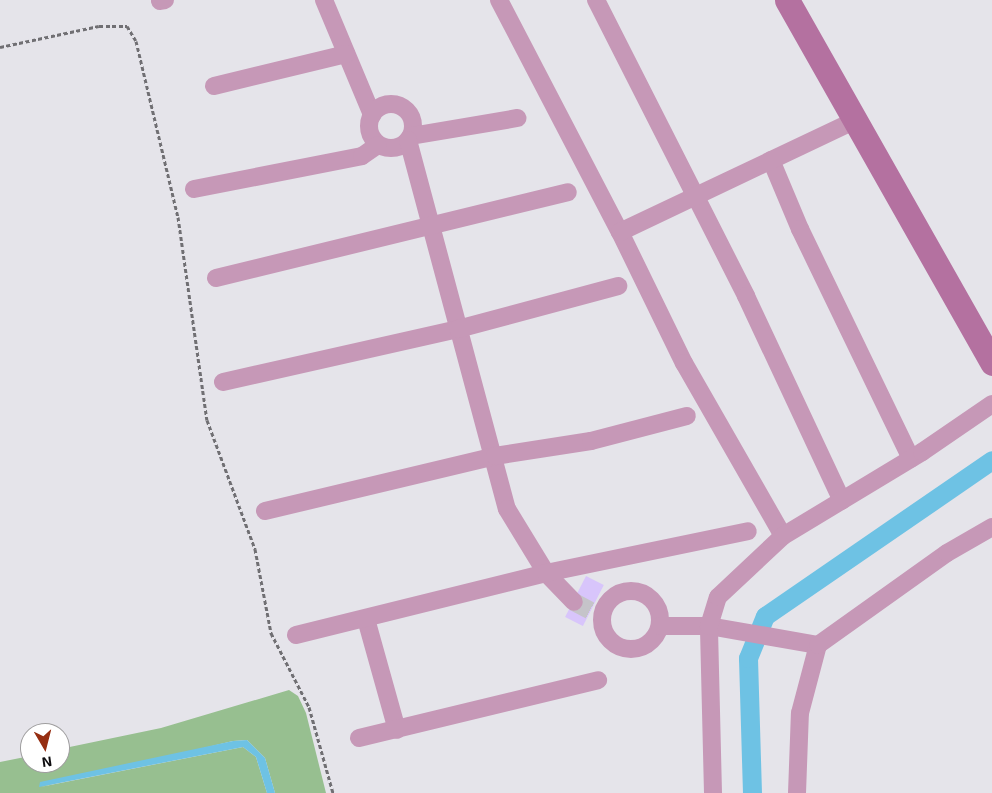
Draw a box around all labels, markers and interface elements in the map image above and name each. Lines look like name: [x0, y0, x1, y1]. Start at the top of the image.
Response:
north arrow: [20, 723, 70, 773]
text: N: [41, 753, 53, 771]

